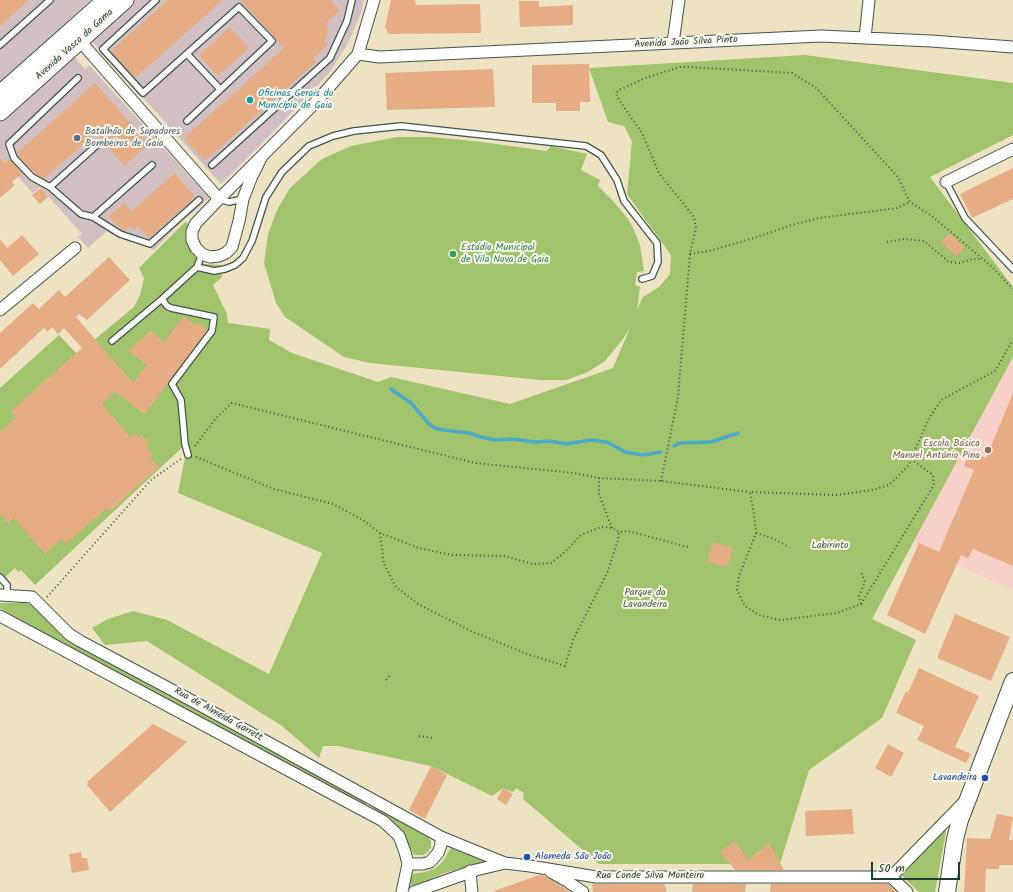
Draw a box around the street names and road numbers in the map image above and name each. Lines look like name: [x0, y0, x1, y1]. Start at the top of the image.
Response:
street label: Avenida Vasco da Gama: [34, 7, 116, 83]
street label: Avenida João Silva Pinto: [634, 34, 738, 52]
street label: Rua de Almeida Garrett: [172, 686, 264, 744]
street label: Rua Conde Silva Monteiro: [596, 870, 704, 882]

